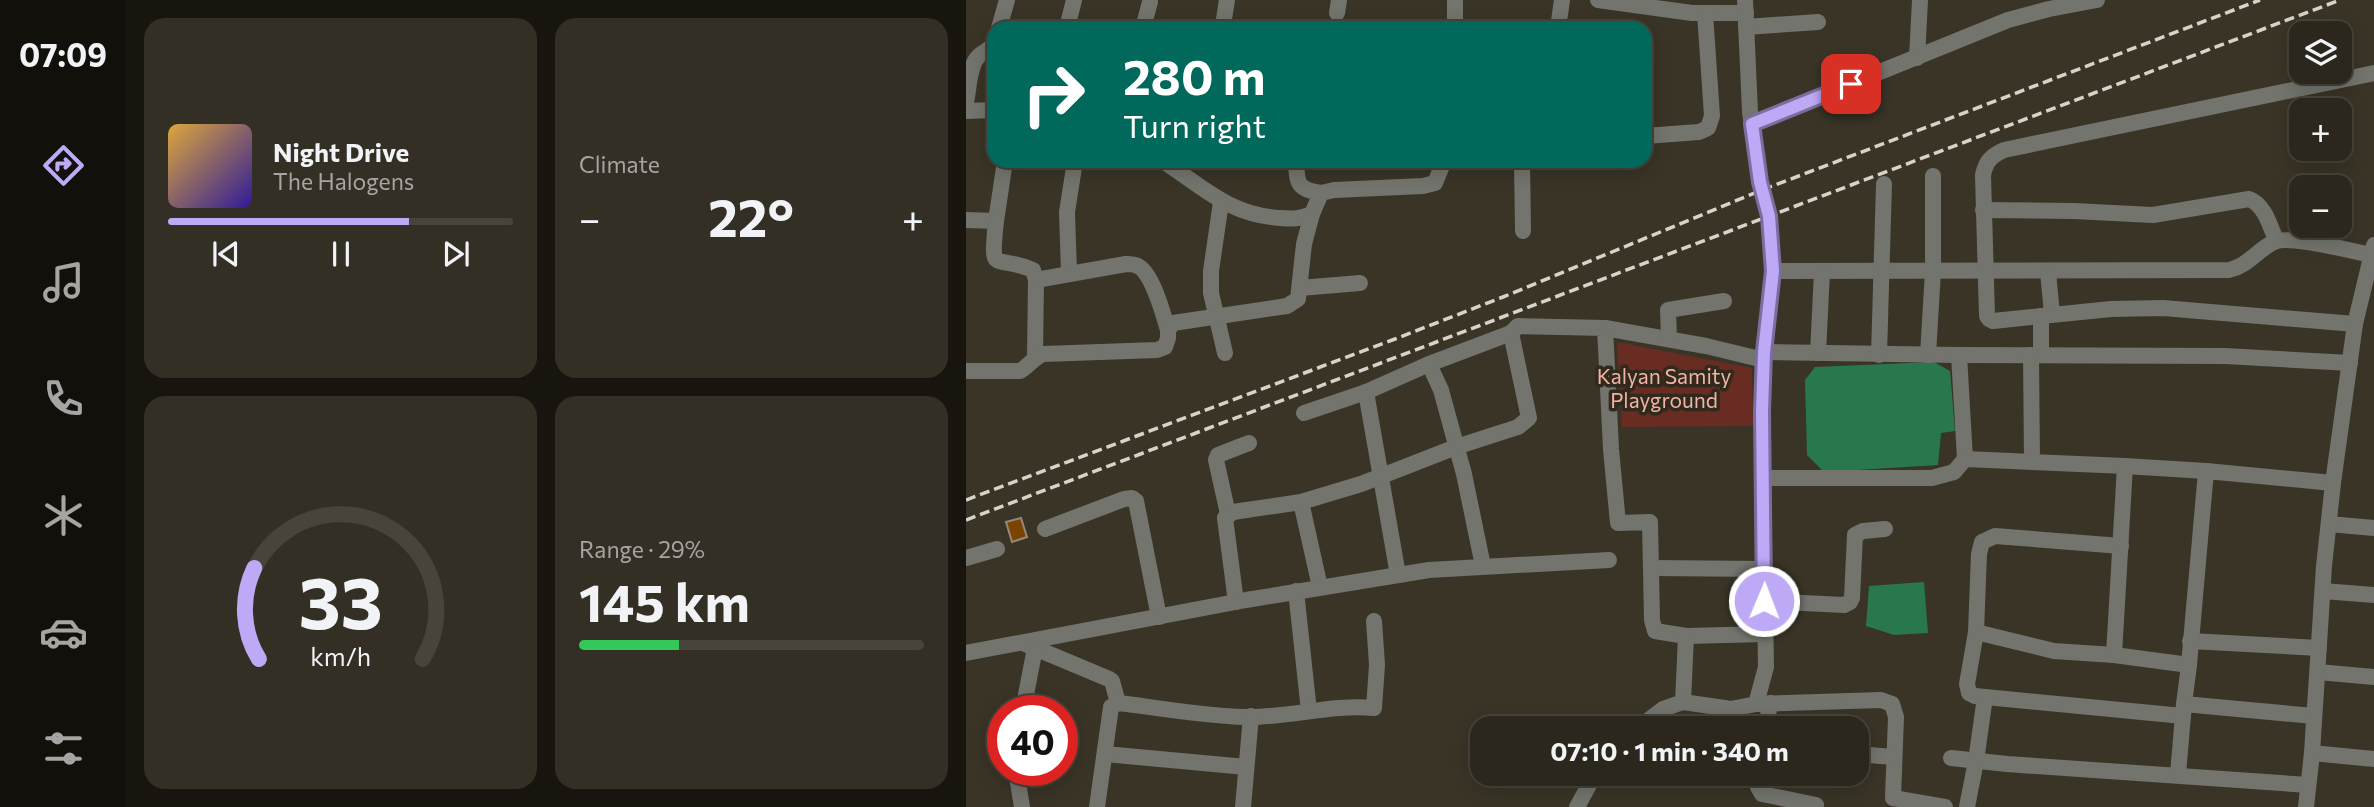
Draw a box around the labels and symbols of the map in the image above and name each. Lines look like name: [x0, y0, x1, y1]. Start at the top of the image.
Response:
pin: [1821, 54, 1881, 114]
park label: Kalyan Samity Playground: [1597, 363, 1731, 412]
position arrow: [1727, 564, 1801, 638]
speed limit sign: 40: [987, 695, 1078, 786]

